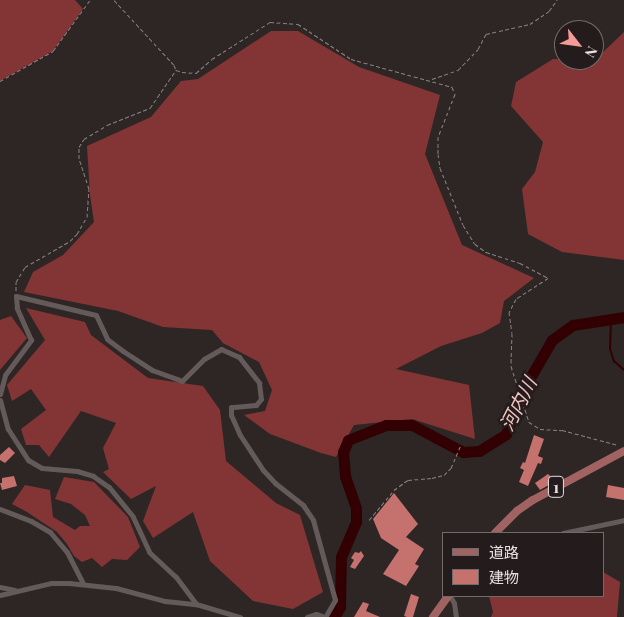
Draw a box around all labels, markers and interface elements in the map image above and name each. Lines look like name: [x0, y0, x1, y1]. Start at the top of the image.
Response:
north arrow: [554, 20, 604, 70]
text: N: [581, 43, 602, 61]
water label: 河内川: [495, 373, 541, 435]
road number: 1: [547, 474, 565, 501]
legend: [442, 532, 604, 597]
text: 道路: [489, 542, 519, 562]
text: 建物: [489, 567, 519, 587]

